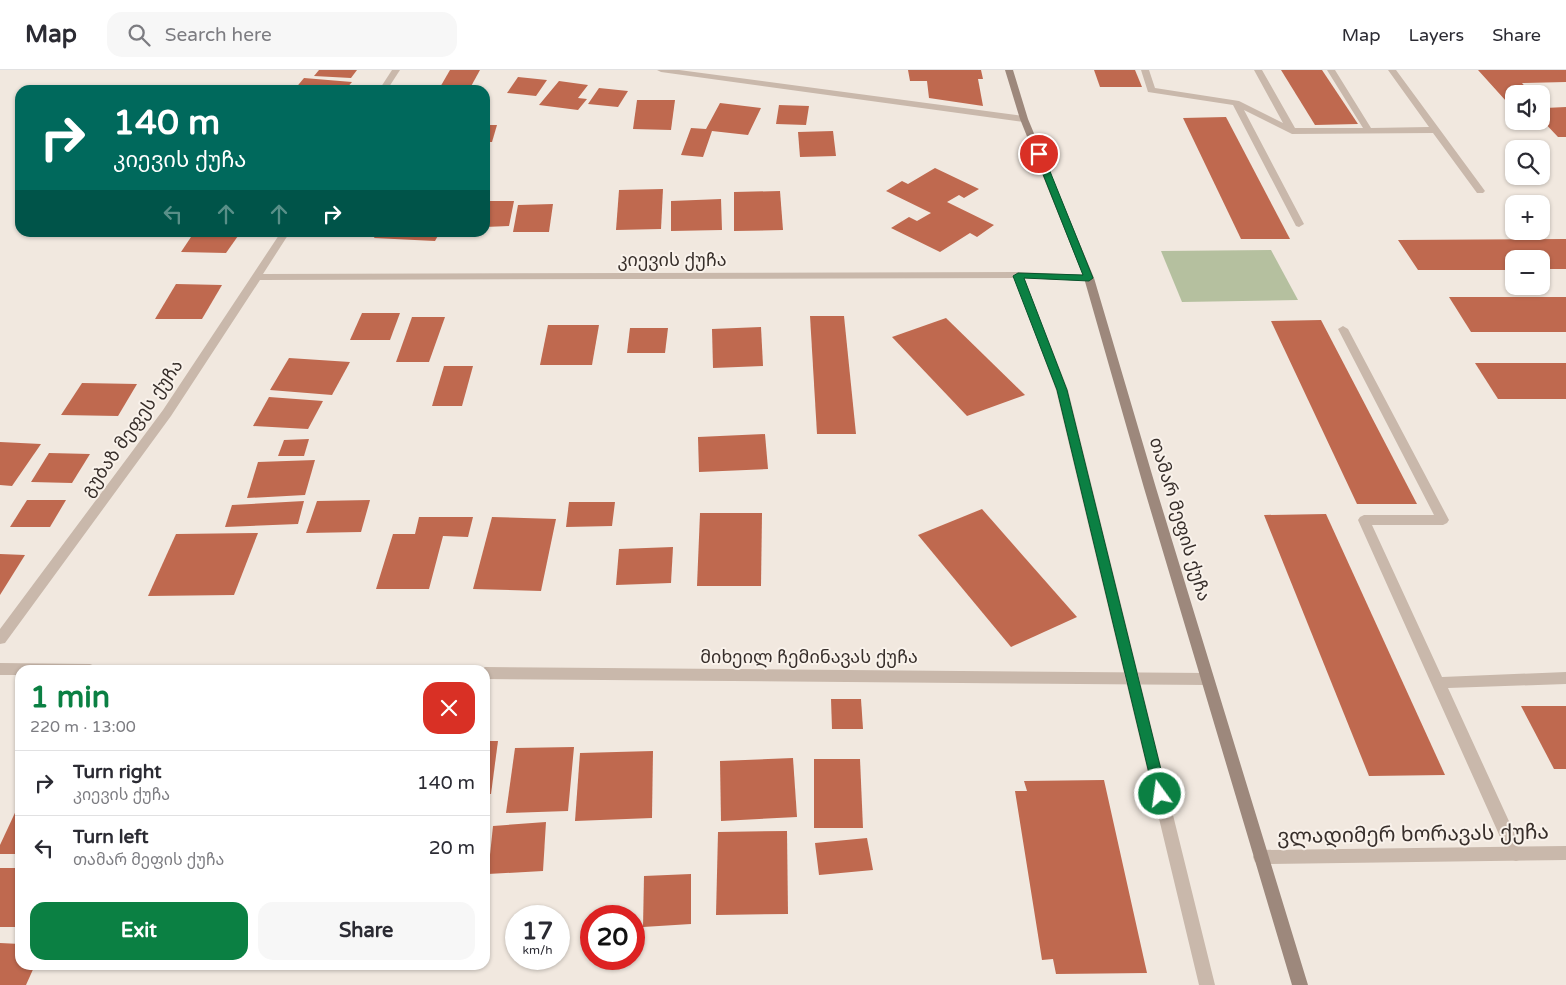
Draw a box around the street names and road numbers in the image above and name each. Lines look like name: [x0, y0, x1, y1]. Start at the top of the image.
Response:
street label: კიევის ქუჩა: [617, 249, 727, 271]
street label: გუბაზ მეფეს ქუჩა: [76, 355, 188, 501]
street label: თამარ მეფის ქუჩა: [1145, 434, 1215, 604]
street label: მიხეილ ჩემინავას ქუჩა: [700, 646, 918, 668]
street label: ვლადიმერ ხორავას ქუჩა: [1277, 820, 1549, 849]

